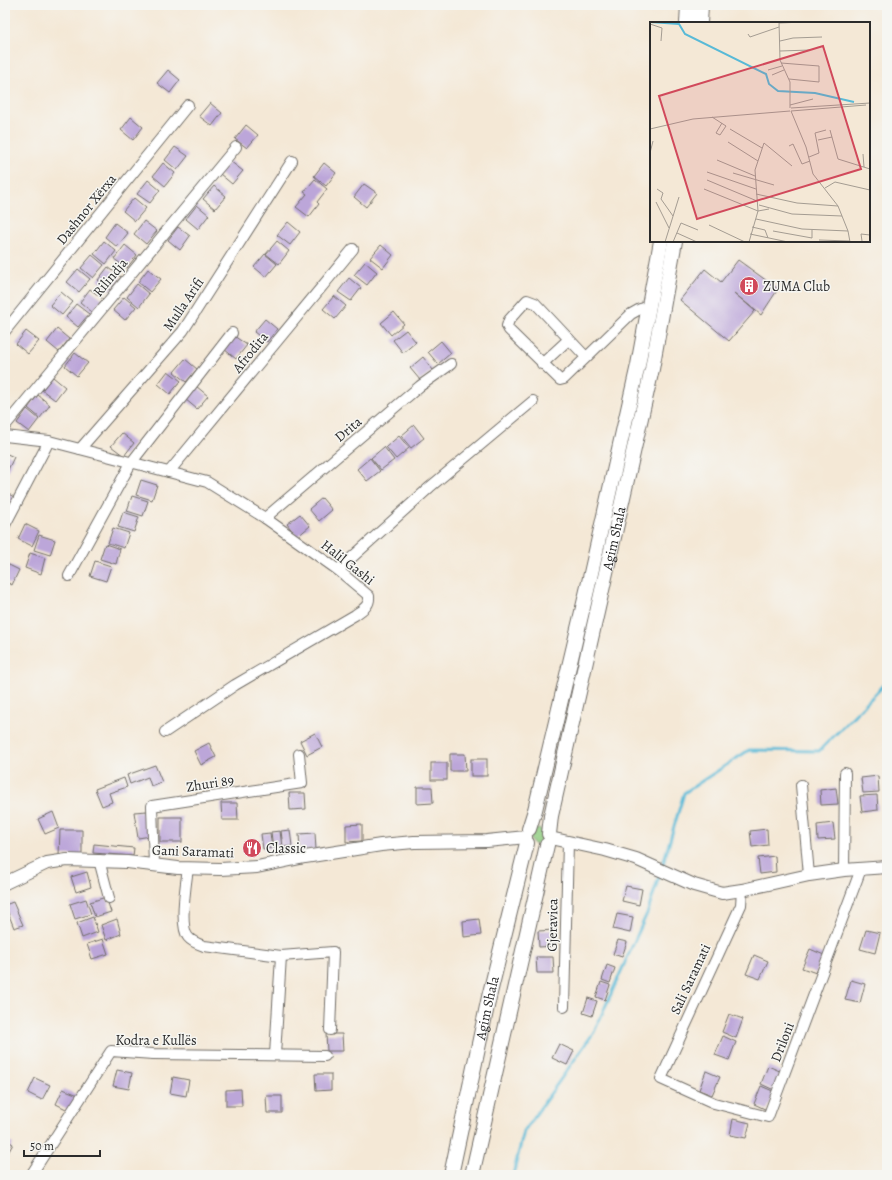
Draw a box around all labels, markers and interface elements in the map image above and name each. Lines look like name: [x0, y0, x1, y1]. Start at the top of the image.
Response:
inset map: [650, 22, 870, 242]
street label: Dashnor Xërxa: [52, 170, 121, 249]
street label: Rilindja: [89, 254, 132, 301]
street label: Mulla Arifi: [159, 274, 208, 335]
building icon: ZUMA Club: [738, 275, 760, 297]
place label: ZUMA Club: [763, 277, 830, 296]
street label: Afrodita: [227, 327, 273, 378]
street label: Drita: [331, 412, 366, 446]
street label: Agim Shala: [598, 504, 631, 573]
street label: Halil Gashi: [317, 535, 378, 589]
street label: Zhuri 89: [185, 770, 235, 797]
restaurant icon: Classic: [241, 837, 263, 859]
place label: Classic: [266, 839, 306, 858]
street label: Gani Saramati: [152, 841, 234, 862]
street label: Gjeravica: [543, 898, 562, 952]
street label: Sali Saramati: [666, 941, 715, 1018]
street label: Agim Shala: [471, 974, 504, 1043]
street label: Driloni: [766, 1020, 799, 1065]
street label: Kodra e Kullës: [115, 1031, 197, 1050]
scale bar: [24, 1132, 100, 1158]
text: 50 m: [30, 1138, 54, 1154]

